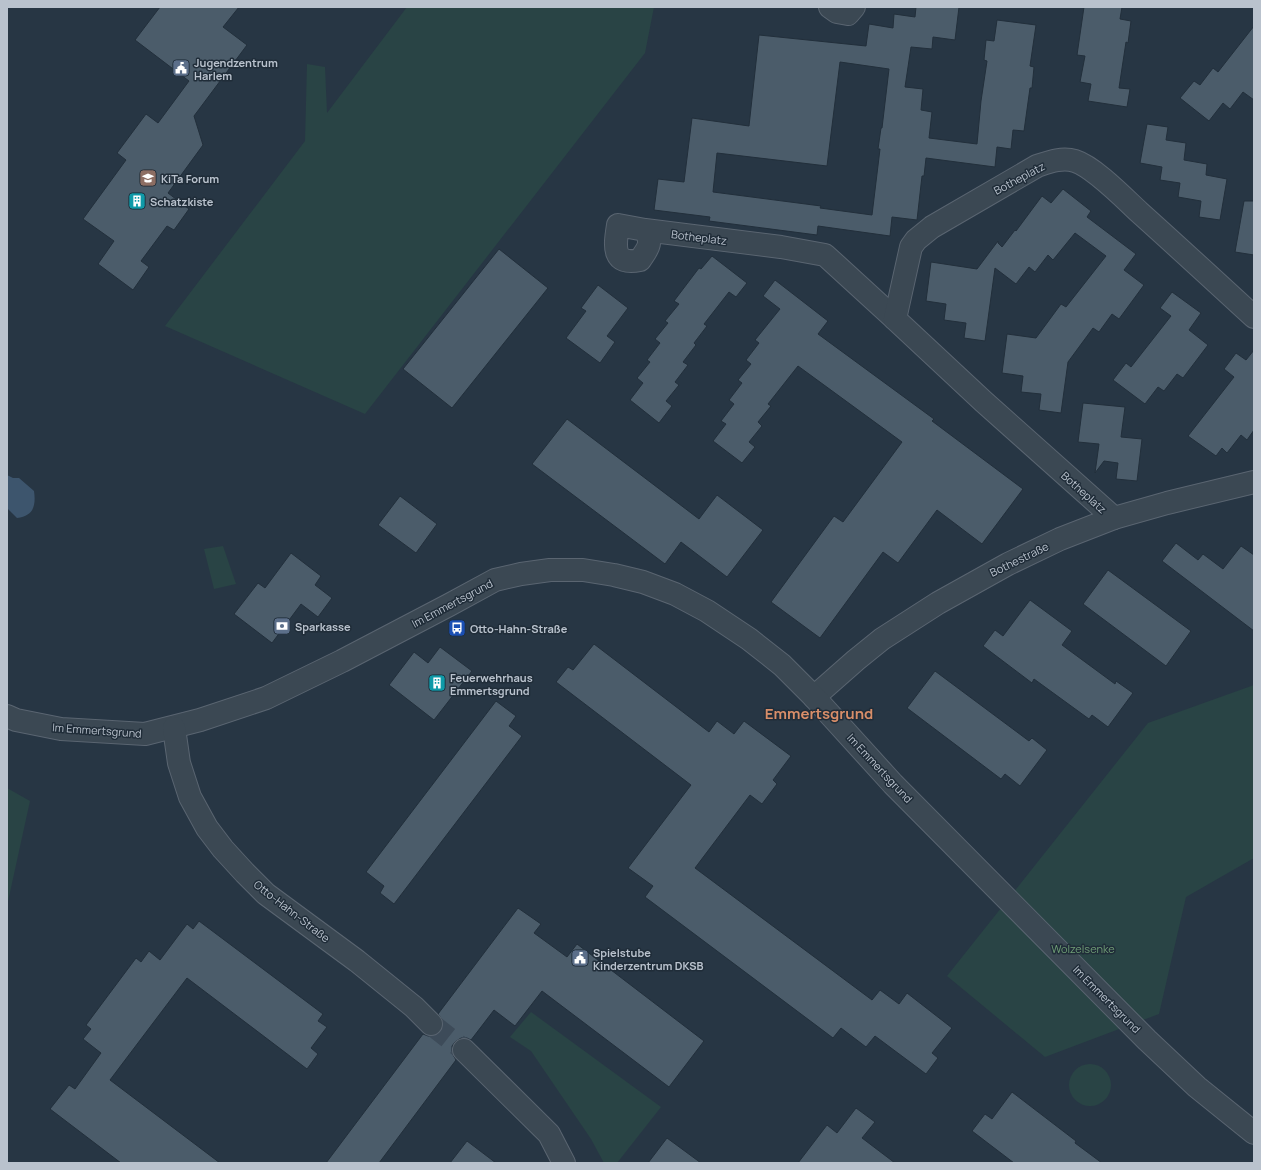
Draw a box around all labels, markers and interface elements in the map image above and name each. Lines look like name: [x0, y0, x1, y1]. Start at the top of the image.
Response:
place label: Jugendzentrum Harlem: [194, 55, 278, 83]
public building icon: Jugendzentrum Harlem: [171, 58, 191, 78]
street label: Botheplatz: [991, 158, 1047, 198]
school or university icon: KiTa Forum: [138, 168, 158, 188]
place label: KiTa Forum: [161, 171, 219, 186]
building icon: Schatzkiste: [127, 191, 147, 211]
place label: Schatzkiste: [150, 194, 214, 209]
street label: Botheplatz: [670, 226, 728, 248]
street label: Botheplatz: [1058, 468, 1110, 516]
street label: Bothestraße: [987, 538, 1051, 580]
street label: Im Emmertsgrund: [409, 575, 495, 631]
bank icon: Sparkasse: [272, 616, 292, 636]
bus stop icon: Otto-Hahn-Straße: [447, 618, 467, 638]
place label: Sparkasse: [295, 619, 351, 634]
place label: Otto-Hahn-Straße: [470, 621, 568, 636]
place label: Feuerwehrhaus Emmertsgrund: [450, 670, 533, 698]
building icon: Feuerwehrhaus Emmertsgrund: [427, 673, 447, 693]
district label: Emmertsgrund: [765, 703, 873, 724]
street label: Im Emmertsgrund: [52, 719, 142, 741]
street label: Im Emmertsgrund: [844, 730, 916, 806]
street label: Otto-Hahn-Straße: [251, 877, 334, 946]
park label: Wolzelsenke: [1051, 941, 1115, 956]
place label: Spielstube Kinderzentrum DKSB: [593, 945, 703, 973]
public building icon: Spielstube Kinderzentrum DKSB: [570, 948, 590, 968]
street label: Im Emmertsgrund: [1070, 962, 1144, 1036]

